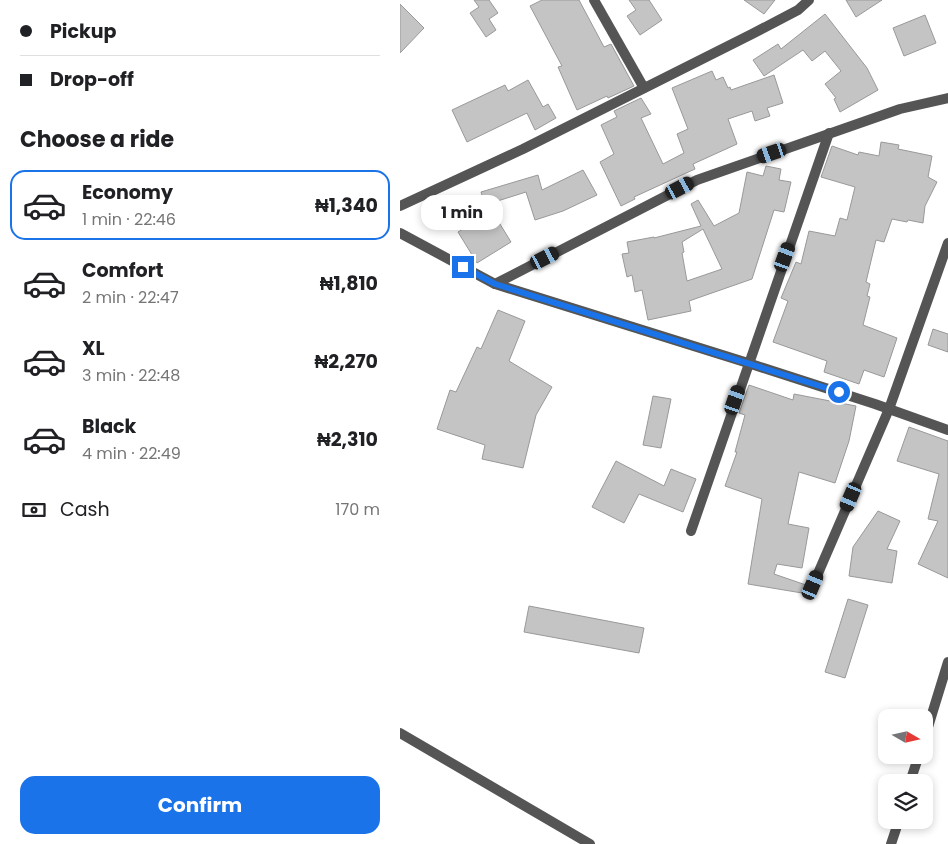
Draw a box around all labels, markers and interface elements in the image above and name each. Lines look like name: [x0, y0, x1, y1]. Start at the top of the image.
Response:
text: Pickup: [50, 18, 116, 45]
text: Drop-off: [50, 66, 134, 93]
text: Choose a ride: [20, 124, 174, 155]
car: [755, 141, 788, 165]
car: [663, 174, 696, 202]
text: Economy: [82, 179, 173, 206]
icon: car: [22, 183, 67, 228]
text: ₦1,340: [315, 192, 378, 219]
callout: 1 min: [422, 194, 504, 230]
text: 1 min: [441, 201, 483, 224]
text: 1 min · 22:46: [82, 208, 176, 231]
car: [772, 240, 797, 274]
car: [528, 245, 561, 271]
route end: [452, 256, 474, 278]
text: Comfort: [82, 257, 164, 284]
icon: car: [22, 261, 67, 306]
text: ₦1,810: [320, 270, 378, 297]
text: 2 min · 22:47: [82, 286, 179, 309]
text: XL: [82, 335, 105, 362]
icon: car: [22, 339, 67, 384]
text: ₦2,270: [315, 348, 378, 375]
text: 3 min · 22:48: [82, 364, 180, 387]
route start: [828, 381, 850, 403]
car: [723, 383, 746, 417]
text: Black: [82, 413, 136, 440]
icon: car: [22, 417, 67, 462]
text: ₦2,310: [317, 426, 378, 453]
text: 4 min · 22:49: [82, 442, 181, 465]
car: [838, 480, 863, 514]
icon: cash: [20, 496, 48, 524]
text: Cash: [60, 496, 110, 523]
text: 170 m: [335, 498, 380, 521]
car: [800, 568, 825, 602]
north arrow: [878, 709, 932, 764]
map controls: [878, 709, 933, 829]
button: layers: [878, 774, 933, 829]
button: Confirm: [20, 776, 380, 834]

